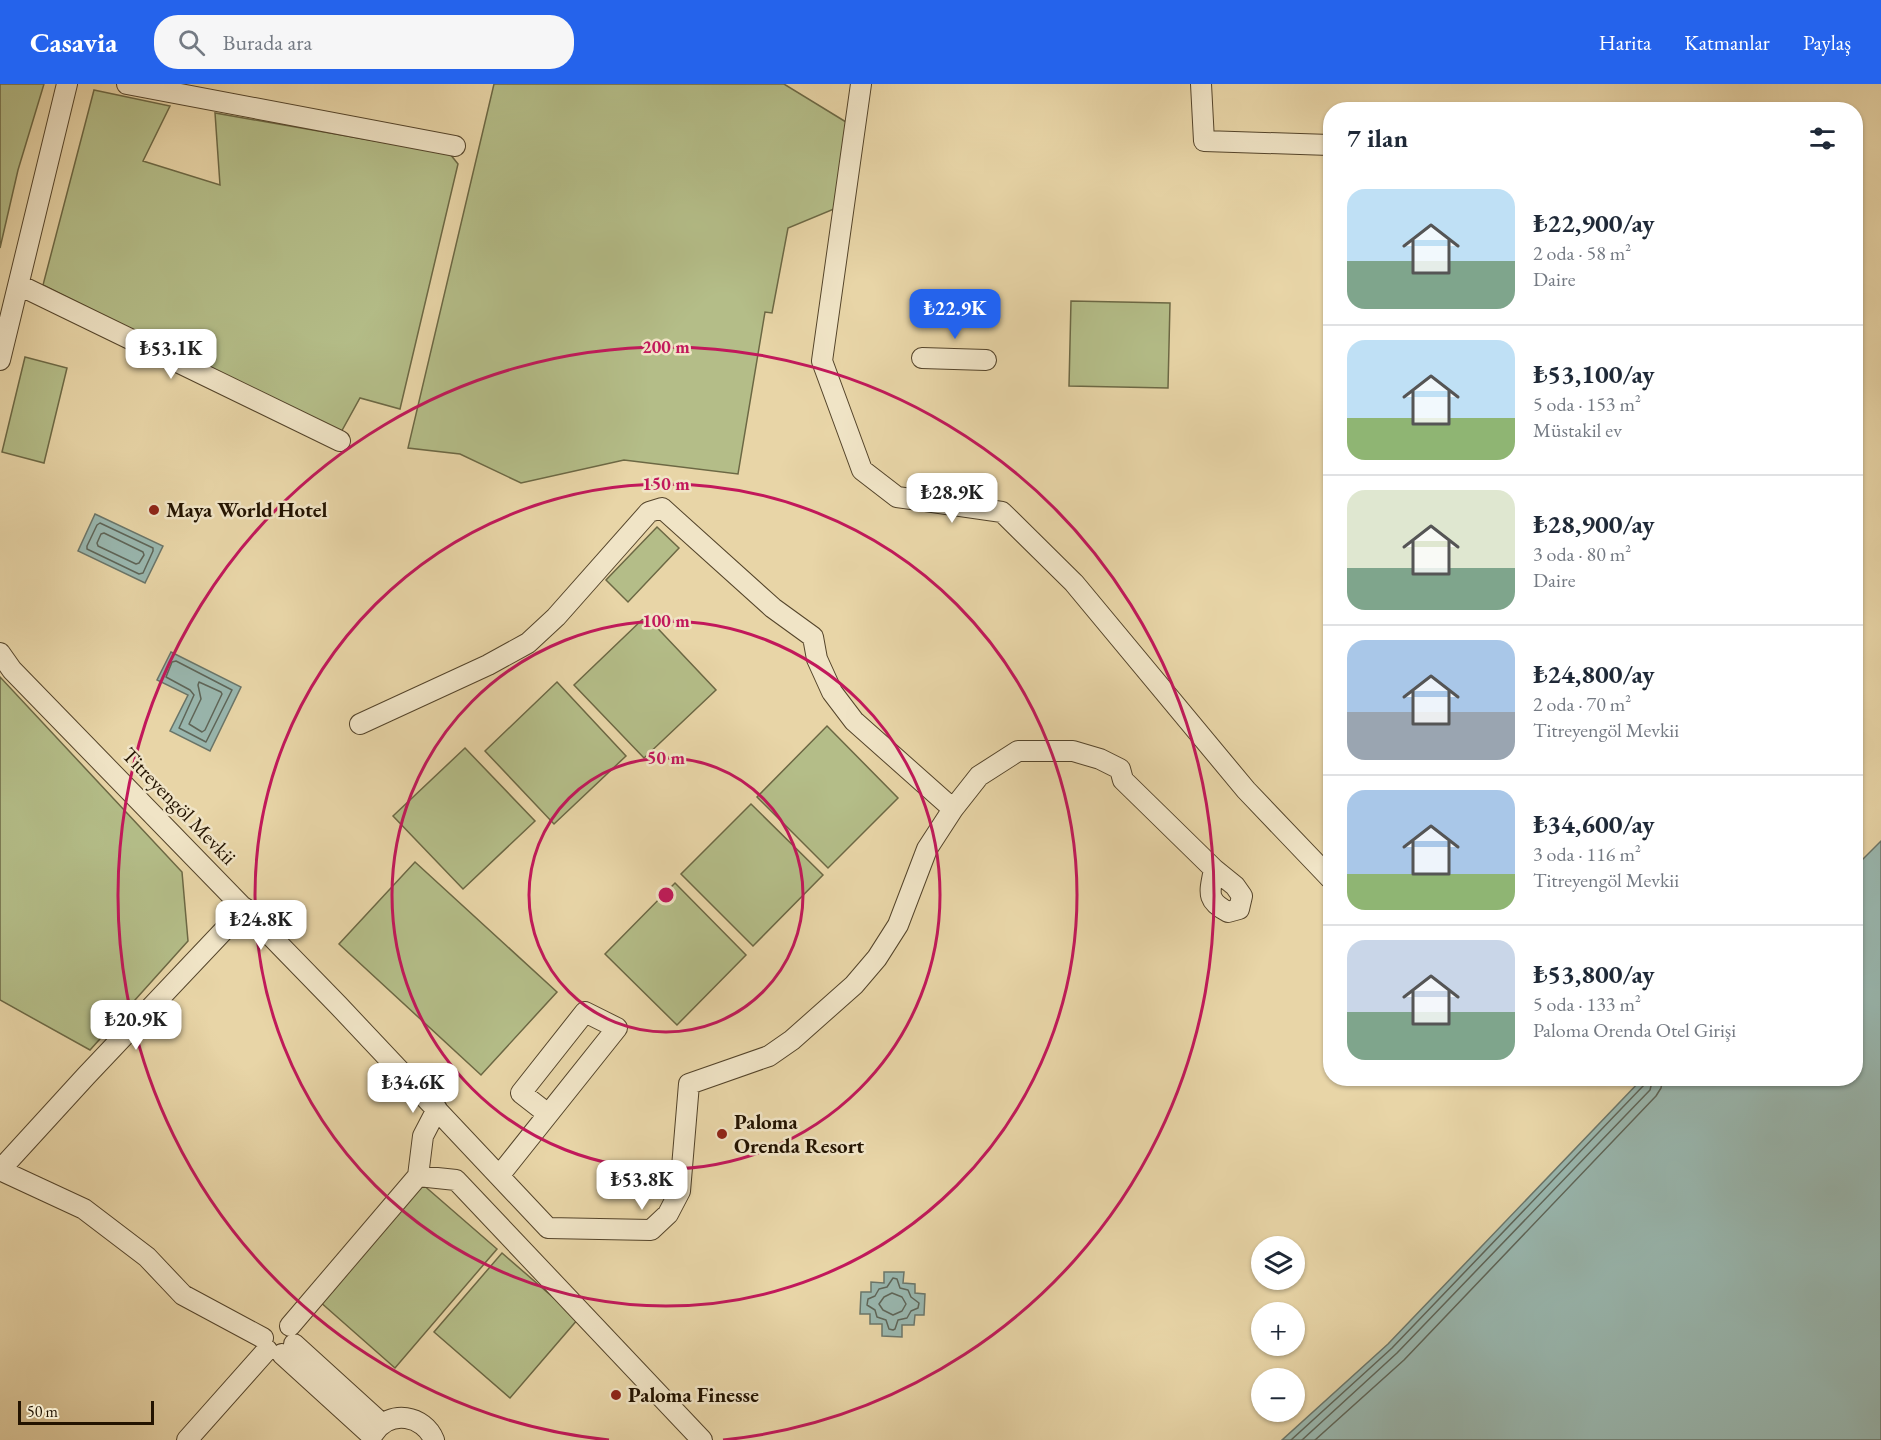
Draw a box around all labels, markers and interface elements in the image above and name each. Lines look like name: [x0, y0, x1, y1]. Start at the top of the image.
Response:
search box: [154, 15, 574, 69]
text: Casavia: [30, 24, 118, 60]
icon: search: [175, 26, 208, 59]
text: Burada ara: [223, 28, 312, 57]
text: Harita: [1599, 29, 1651, 56]
text: Katmanlar: [1684, 29, 1770, 56]
text: Paylaş: [1803, 29, 1851, 56]
text: 7 ilan: [1347, 121, 1408, 155]
icon: filters: [1806, 122, 1839, 155]
text: ₺22,900/ay: [1533, 206, 1655, 240]
icon: home: [1395, 213, 1467, 285]
text: 2 oda · 58 m²: [1533, 240, 1631, 266]
text: Daire: [1533, 266, 1575, 292]
pin: ₺22.9K: [906, 289, 1004, 340]
text: ₺22.9K: [924, 295, 986, 321]
pin: ₺53.1K: [122, 329, 220, 380]
text: ₺53.1K: [140, 335, 202, 361]
text: 200 m: [642, 335, 690, 358]
text: ₺53,100/ay: [1533, 357, 1655, 391]
icon: home: [1395, 364, 1467, 436]
text: 5 oda · 153 m²: [1533, 391, 1641, 417]
text: Müstakil ev: [1533, 417, 1622, 443]
text: 150 m: [642, 472, 690, 495]
pin: ₺28.9K: [903, 473, 1001, 524]
text: ₺28.9K: [921, 479, 983, 505]
place label: Maya World Hotel: [166, 496, 328, 523]
marker: Maya World Hotel: [147, 503, 161, 517]
text: ₺28,900/ay: [1533, 507, 1655, 541]
icon: home: [1395, 514, 1467, 586]
text: 3 oda · 80 m²: [1533, 541, 1631, 567]
text: Daire: [1533, 567, 1575, 593]
text: 100 m: [642, 609, 690, 632]
text: ₺24,800/ay: [1533, 657, 1655, 691]
icon: home: [1395, 664, 1467, 736]
text: 2 oda · 70 m²: [1533, 691, 1631, 717]
text: Titreyengöl Mevkii: [1533, 717, 1679, 743]
street label: Titreyengöl Mevkii: [116, 741, 242, 870]
text: 50 m: [647, 746, 685, 769]
text: ₺34,600/ay: [1533, 807, 1655, 841]
icon: home: [1395, 814, 1467, 886]
text: 3 oda · 116 m²: [1533, 841, 1641, 867]
text: Titreyengöl Mevkii: [1533, 867, 1679, 893]
centre of rings: [656, 885, 676, 905]
pin: ₺24.8K: [212, 900, 310, 951]
text: ₺24.8K: [230, 906, 292, 932]
text: ₺53,800/ay: [1533, 957, 1655, 991]
icon: home: [1395, 964, 1467, 1036]
text: 5 oda · 133 m²: [1533, 991, 1641, 1017]
pin: ₺20.9K: [87, 1000, 185, 1051]
text: ₺20.9K: [105, 1006, 167, 1032]
text: Paloma Orenda Otel Girişi: [1533, 1017, 1736, 1043]
pin: ₺34.6K: [364, 1063, 462, 1114]
text: ₺34.6K: [382, 1069, 444, 1095]
place label: Paloma Orenda Resort: [734, 1108, 864, 1159]
marker: Paloma Orenda Resort: [715, 1127, 729, 1141]
pin: ₺53.8K: [593, 1160, 691, 1211]
text: ₺53.8K: [611, 1166, 673, 1192]
map controls: [1251, 1236, 1305, 1422]
button: layers: [1251, 1236, 1305, 1290]
button: +: [1251, 1302, 1305, 1356]
button: −: [1251, 1368, 1305, 1422]
place label: Paloma Finesse: [628, 1381, 759, 1408]
marker: Paloma Finesse: [609, 1388, 623, 1402]
scale bar: [18, 1398, 154, 1426]
text: 50 m: [27, 1401, 58, 1422]

